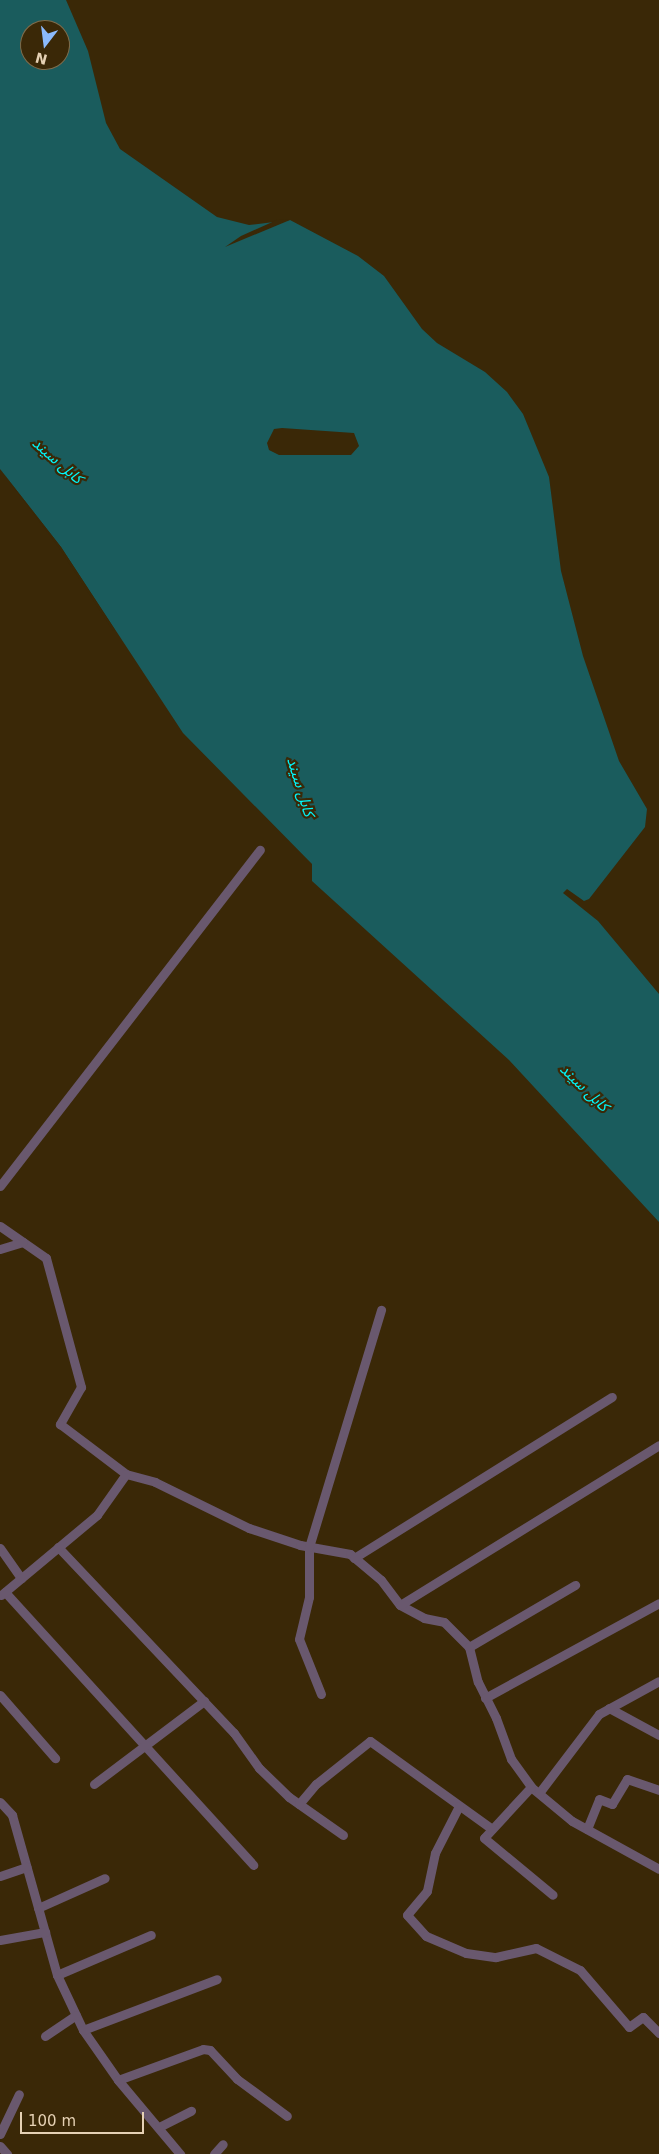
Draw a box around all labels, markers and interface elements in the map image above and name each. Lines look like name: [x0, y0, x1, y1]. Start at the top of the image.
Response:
north arrow: [20, 20, 70, 70]
text: N: [34, 49, 49, 68]
water label: کابل سيند: [28, 434, 86, 488]
water label: کابل سيند: [283, 755, 317, 819]
water label: کابل سيند: [556, 1060, 612, 1116]
scale bar: [22, 2102, 146, 2134]
text: 100 m: [28, 2112, 76, 2130]

